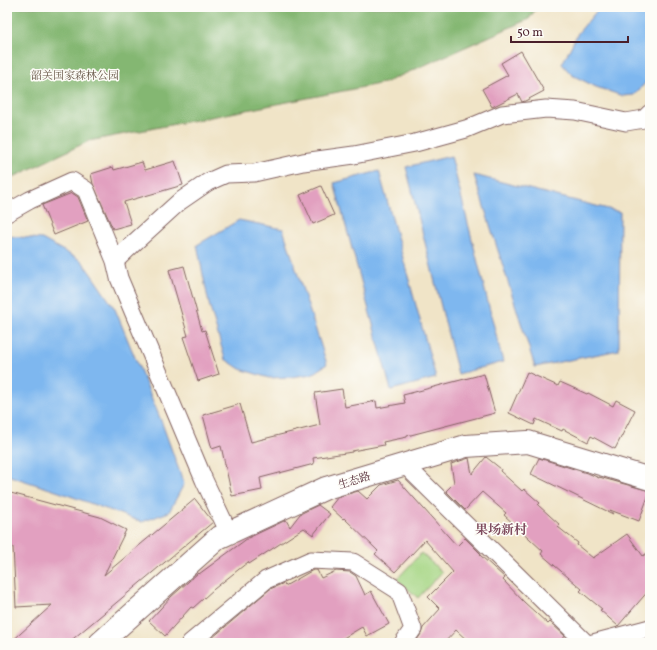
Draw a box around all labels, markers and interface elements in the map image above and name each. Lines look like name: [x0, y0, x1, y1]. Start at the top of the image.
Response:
scale bar: [511, 18, 628, 44]
text: 50 m: [517, 25, 543, 41]
park label: 韶关国家森林公园: [31, 69, 119, 84]
street label: 生态路: [336, 469, 372, 493]
district label: 果场新村: [475, 522, 527, 540]

